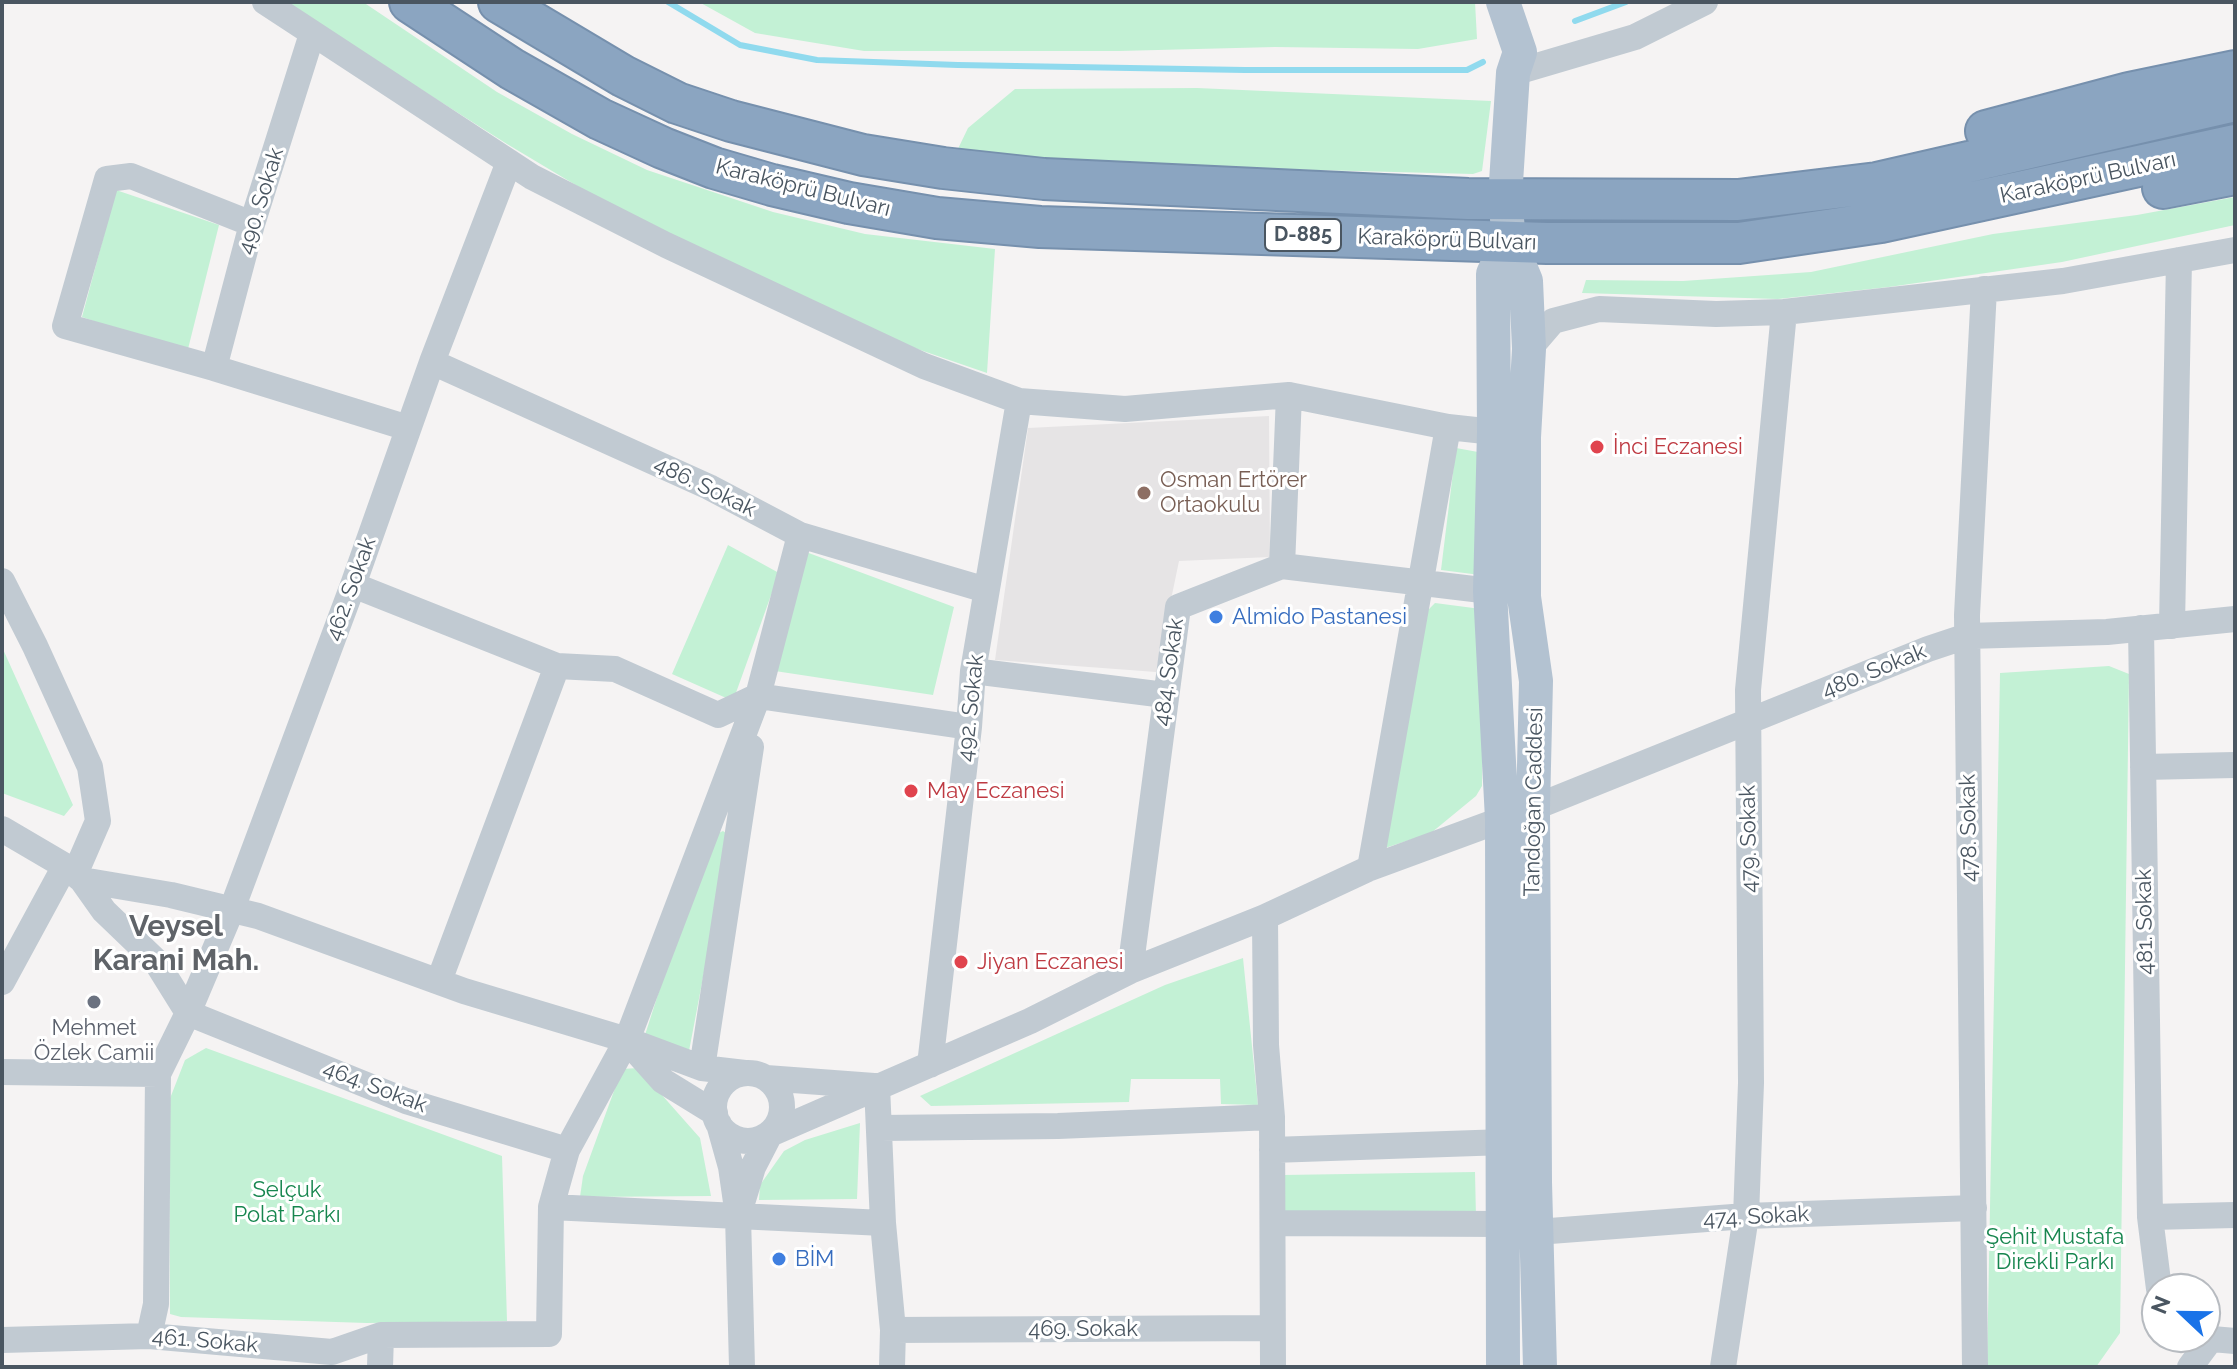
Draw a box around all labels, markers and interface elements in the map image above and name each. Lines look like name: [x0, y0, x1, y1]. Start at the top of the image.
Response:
street label: 490. Sokak: [232, 145, 290, 257]
street label: Karaköprü Bulvarı: [1998, 146, 2178, 210]
street label: Karaköprü Bulvarı: [713, 154, 893, 222]
road number: D-885: [1265, 219, 1341, 251]
street label: Karaköprü Bulvarı: [1357, 224, 1537, 256]
place label: İnci Eczanesi: [1613, 434, 1743, 460]
marker: İnci Eczanesi: [1588, 438, 1606, 456]
street label: 486. Sokak: [650, 451, 760, 523]
place label: Osman Ertörer Ortaokulu: [1160, 467, 1307, 518]
marker: Osman Ertörer Ortaokulu: [1135, 484, 1153, 502]
street label: 462. Sokak: [320, 534, 382, 644]
place label: Almido Pastanesi: [1232, 604, 1407, 630]
marker: Almido Pastanesi: [1207, 608, 1225, 626]
street label: 484. Sokak: [1148, 616, 1190, 728]
street label: 480. Sokak: [1818, 638, 1930, 704]
street label: 492. Sokak: [952, 653, 990, 763]
street label: Tandoğan Caddesi: [1519, 707, 1549, 897]
street label: 478. Sokak: [1955, 774, 1983, 882]
place label: May Eczanesi: [927, 778, 1064, 804]
marker: May Eczanesi: [902, 782, 920, 800]
street label: 479. Sokak: [1735, 785, 1763, 893]
street label: 481. Sokak: [2131, 869, 2159, 975]
district label: Veysel Karani Mah.: [93, 909, 259, 980]
place label: Jiyan Eczanesi: [977, 949, 1124, 975]
marker: Jiyan Eczanesi: [952, 953, 970, 971]
marker: Mehmet Özlek Camii: [85, 993, 103, 1011]
place label: Mehmet Özlek Camii: [34, 1015, 154, 1066]
street label: 464. Sokak: [319, 1055, 431, 1119]
park label: Selçuk Polat Parkı: [233, 1177, 341, 1228]
street label: 474. Sokak: [1702, 1201, 1810, 1233]
park label: Şehit Mustafa Direkli Parkı: [1986, 1224, 2124, 1276]
place label: BİM: [795, 1246, 834, 1272]
marker: BİM: [770, 1250, 788, 1268]
north arrow: [2141, 1273, 2221, 1353]
text: N: [2145, 1292, 2176, 1317]
street label: 469. Sokak: [1028, 1316, 1138, 1342]
street label: 461. Sokak: [151, 1323, 259, 1359]

